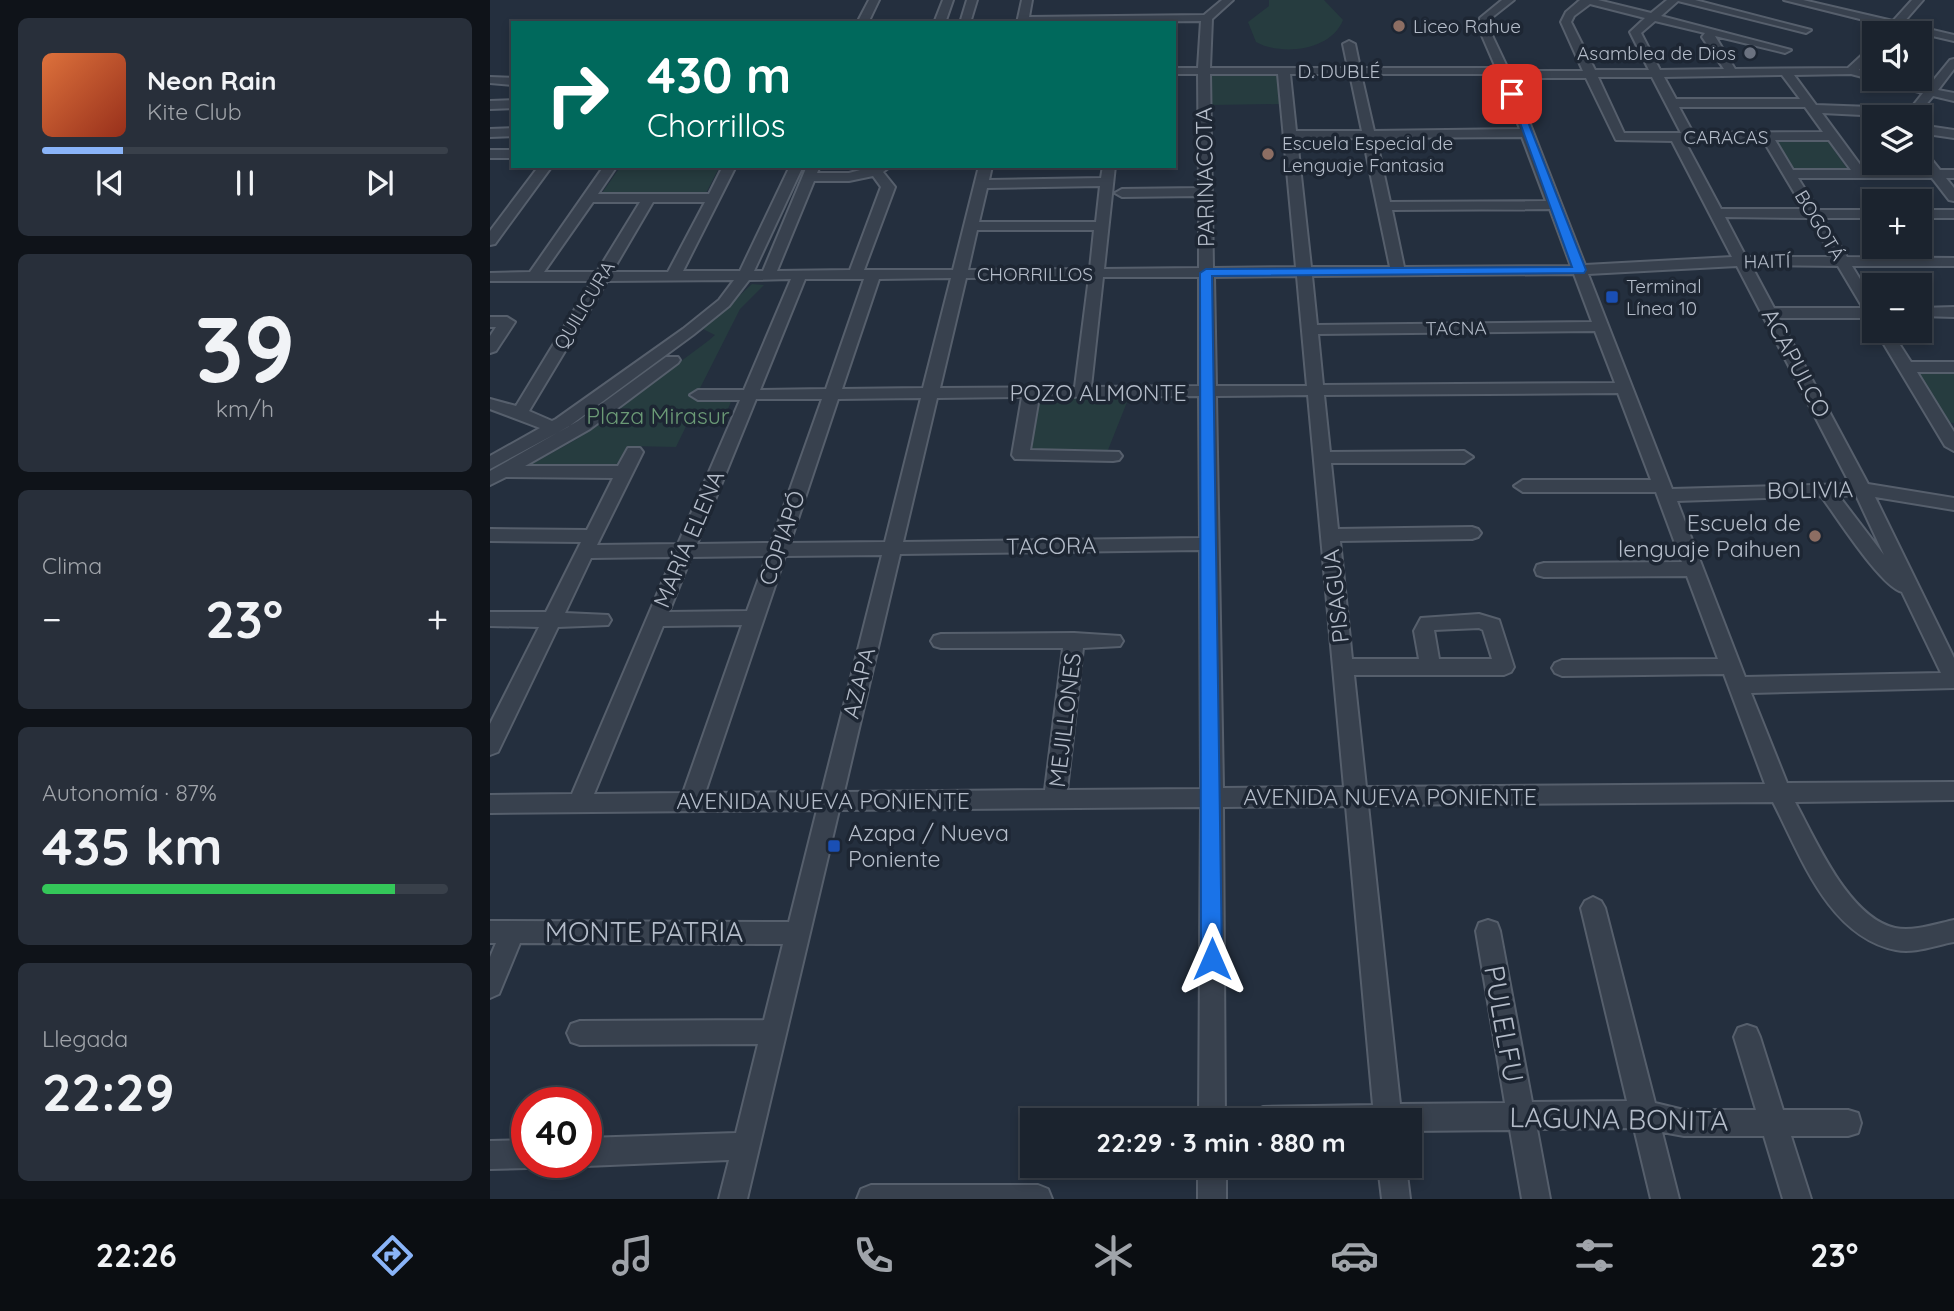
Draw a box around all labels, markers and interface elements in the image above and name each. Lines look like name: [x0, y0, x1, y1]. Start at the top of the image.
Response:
place label: Liceo Rahue: [1413, 14, 1521, 38]
marker: Liceo Rahue: [1391, 18, 1407, 34]
map controls: [1862, 21, 1932, 343]
button: sound: [1862, 21, 1932, 91]
place label: Asamblea de Dios: [1577, 41, 1736, 65]
text: 430 m: [647, 44, 791, 105]
marker: Asamblea de Dios: [1742, 45, 1758, 61]
icon: right: [532, 49, 623, 140]
street label: D. DUBLÉ: [1298, 59, 1380, 83]
text: Neon Rain: [147, 64, 276, 97]
pin: [1482, 64, 1542, 124]
icon: arrive: [1493, 75, 1531, 113]
text: Kite Club: [147, 97, 242, 126]
text: Chorrillos: [647, 105, 786, 145]
button: layers: [1862, 105, 1932, 175]
street label: PARINACOTA: [1189, 107, 1220, 247]
street label: CARACAS: [1683, 125, 1769, 149]
place label: Escuela Especial de Lenguaje Fantasia: [1282, 131, 1453, 177]
marker: Escuela Especial de Lenguaje Fantasia: [1260, 146, 1276, 162]
icon: previous: [91, 164, 129, 202]
icon: pause: [226, 164, 264, 202]
icon: next: [361, 164, 399, 202]
street label: BOGOTÁ: [1790, 185, 1850, 265]
button: +: [1862, 189, 1932, 259]
street label: HAITÍ: [1743, 249, 1792, 273]
street label: QUILICURA: [548, 256, 620, 354]
street label: CHORRILLOS: [977, 262, 1093, 286]
button: −: [1862, 273, 1932, 343]
place label: Terminal Línea 10: [1626, 274, 1702, 320]
marker: Terminal Línea 10: [1604, 289, 1620, 305]
text: 39: [195, 291, 295, 405]
street label: ACAPULCO: [1756, 303, 1837, 422]
street label: TACNA: [1425, 315, 1487, 341]
street label: POZO ALMONTE: [1009, 378, 1187, 407]
text: km/h: [216, 394, 274, 423]
park label: Plaza Mirasur: [586, 401, 730, 430]
street label: MARÍA ELENA: [647, 466, 730, 612]
street label: BOLIVIA: [1766, 474, 1854, 505]
street label: COPIAPÓ: [752, 487, 811, 589]
place label: Escuela de lenguaje Paihuen: [1618, 508, 1801, 563]
marker: Escuela de lenguaje Paihuen: [1807, 528, 1823, 544]
street label: TACORA: [1006, 530, 1097, 561]
street label: PISAGUA: [1316, 548, 1355, 644]
text: Clima: [42, 551, 102, 580]
text: 23°: [205, 586, 283, 651]
text: −: [42, 595, 62, 643]
text: +: [427, 595, 448, 643]
street label: AZAPA: [836, 644, 881, 721]
street label: MEJILLONES: [1042, 651, 1087, 789]
text: Autonomía · 87%: [42, 778, 217, 807]
street label: AVENIDA NUEVA PONIENTE: [1243, 782, 1537, 811]
street label: AVENIDA NUEVA PONIENTE: [676, 786, 970, 815]
text: 435 km: [42, 813, 223, 878]
place label: Azapa / Nueva Poniente: [848, 818, 1009, 873]
marker: Azapa / Nueva Poniente: [826, 838, 842, 854]
street label: MONTE PATRIA: [545, 914, 743, 949]
position arrow: [1175, 922, 1249, 996]
street label: PULELFU: [1477, 963, 1532, 1085]
text: Llegada: [42, 1024, 128, 1053]
text: 22:29: [42, 1059, 175, 1124]
speed limit sign: 40: [511, 1087, 602, 1178]
street label: LAGUNA BONITA: [1509, 1099, 1729, 1138]
text: 22:29 · 3 min · 880 m: [1096, 1126, 1346, 1159]
icon: directions: [368, 1231, 417, 1280]
icon: music: [608, 1231, 657, 1280]
icon: phone: [849, 1231, 898, 1280]
icon: climate: [1089, 1231, 1138, 1280]
icon: car: [1330, 1231, 1379, 1280]
icon: filters: [1570, 1231, 1619, 1280]
text: 22:26: [96, 1235, 177, 1275]
text: 23°: [1810, 1235, 1858, 1275]

